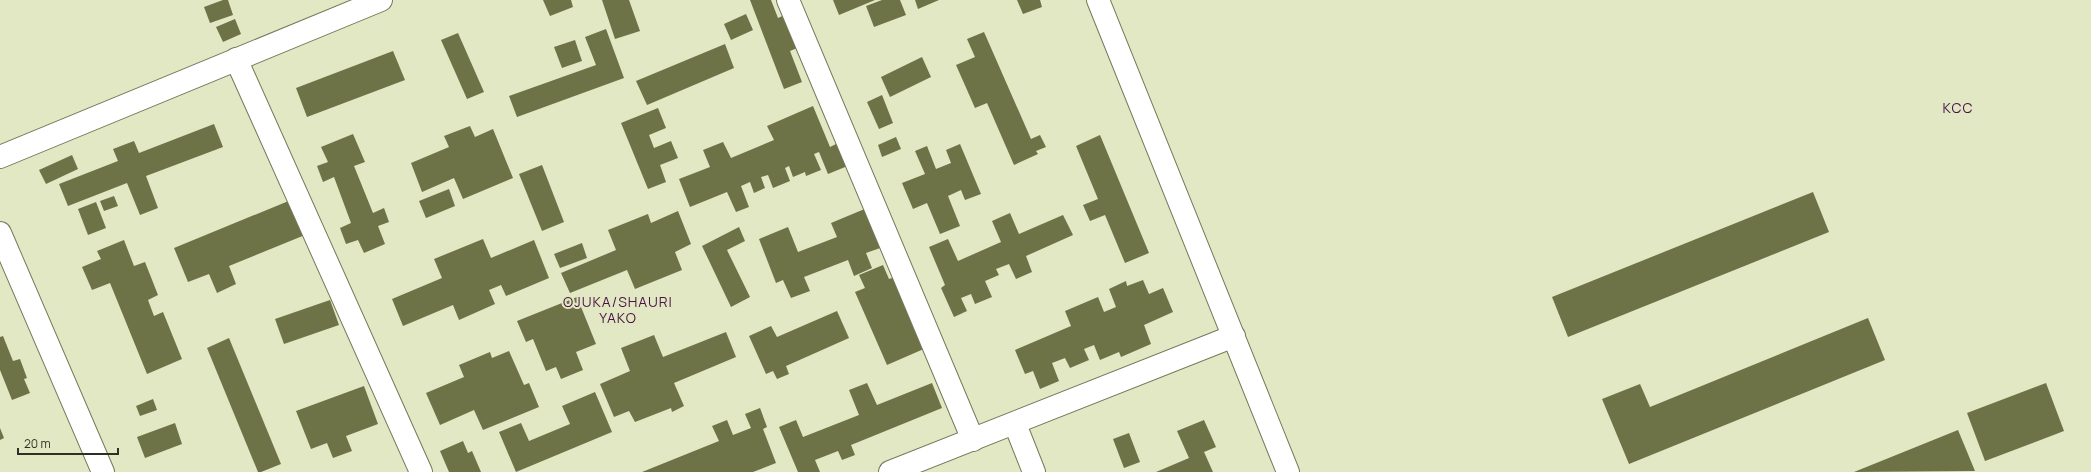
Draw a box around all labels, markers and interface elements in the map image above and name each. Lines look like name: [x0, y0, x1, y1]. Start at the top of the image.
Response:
district label: KCC: [1942, 98, 1974, 117]
district label: OJUKA/SHAURI YAKO: [563, 292, 673, 327]
scale bar: [18, 430, 118, 456]
text: 20 m: [24, 435, 51, 452]

